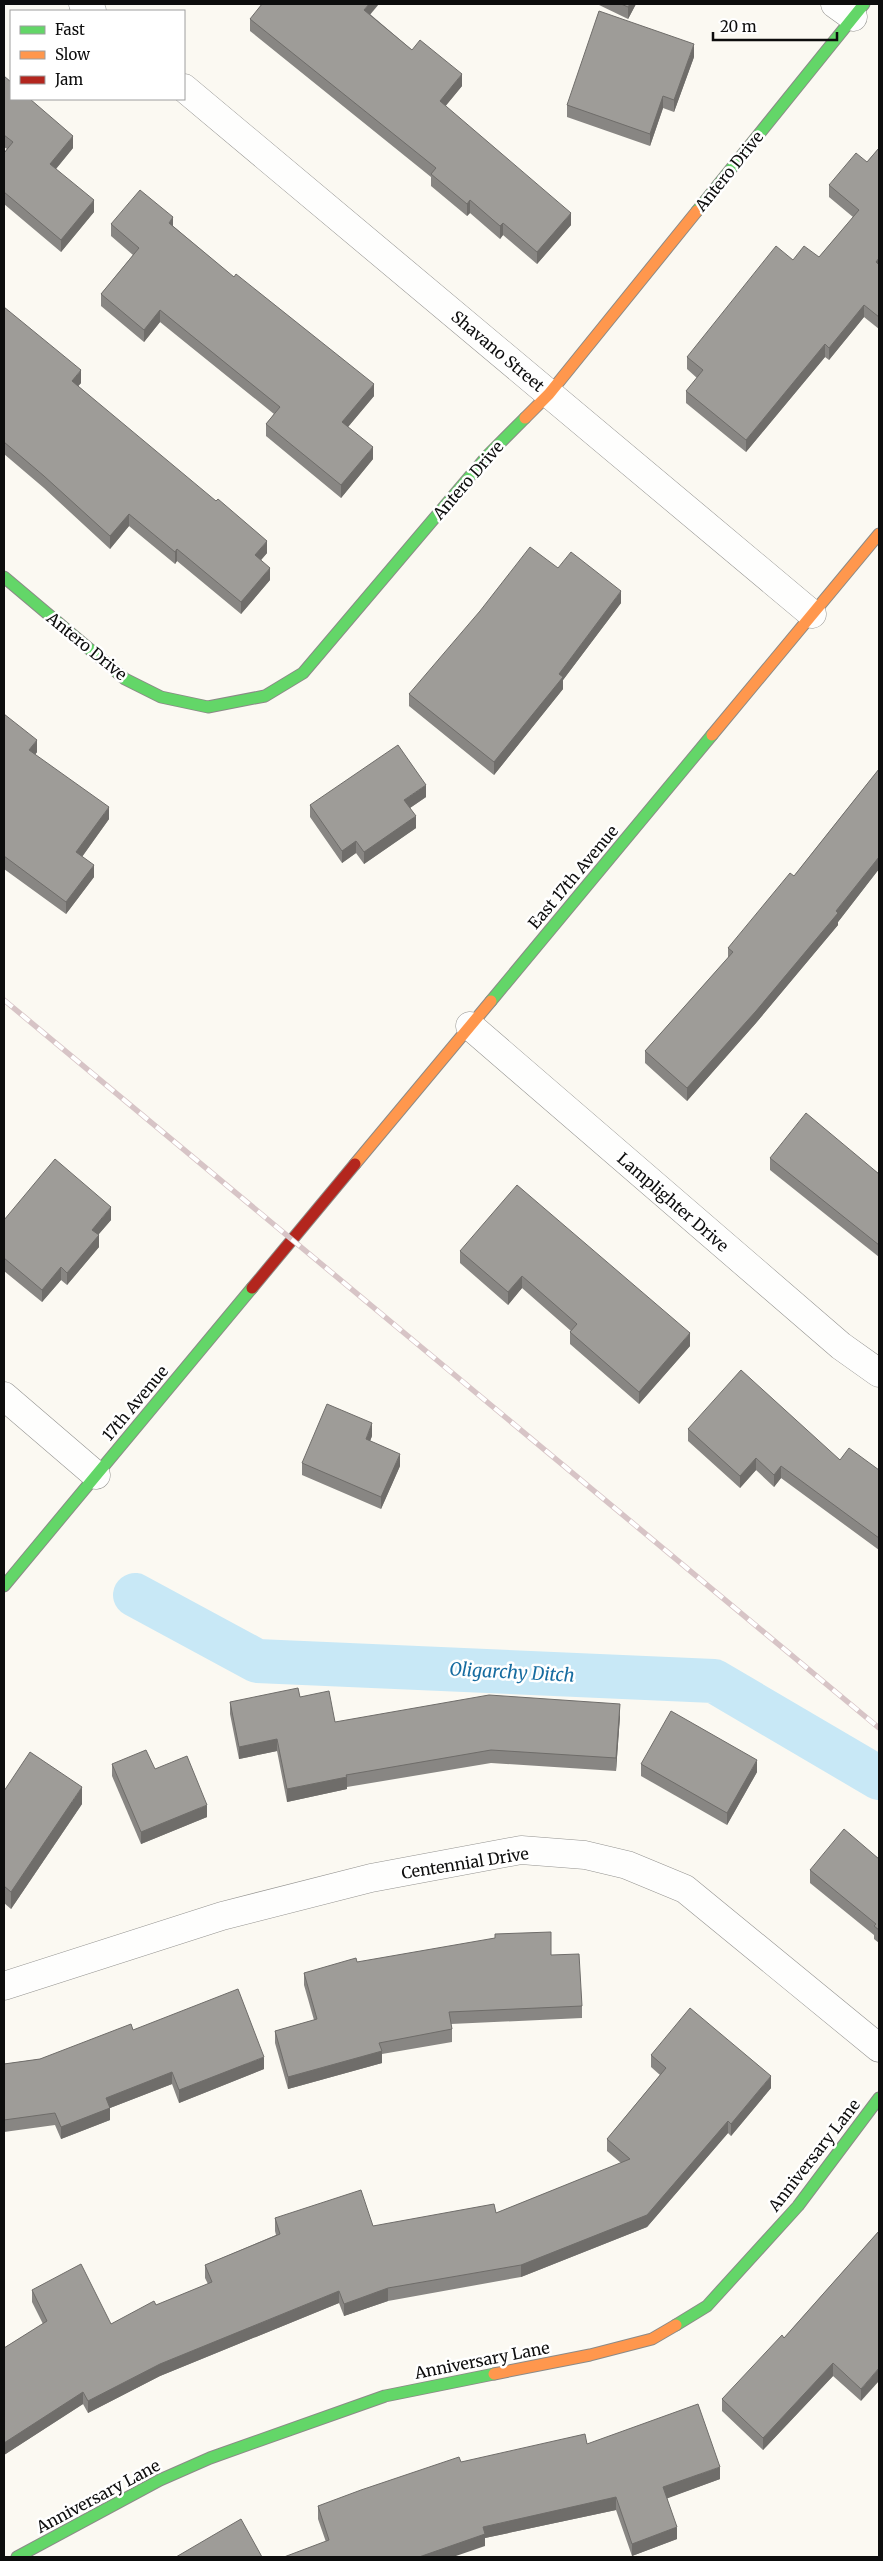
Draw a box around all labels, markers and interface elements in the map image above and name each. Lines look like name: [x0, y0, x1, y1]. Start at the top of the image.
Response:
legend: [10, 10, 185, 100]
scale bar: [713, 10, 837, 42]
text: 20 m: [720, 17, 757, 36]
text: Fast: [55, 20, 85, 39]
text: Slow: [55, 45, 90, 64]
text: Jam: [54, 70, 83, 89]
street label: Antero Drive: [690, 127, 767, 216]
street label: Shavano Street: [447, 306, 549, 396]
street label: Antero Drive: [428, 437, 507, 524]
street label: Antero Drive: [42, 607, 131, 684]
street label: East 17th Avenue: [524, 821, 622, 933]
street label: Lamplighter Drive: [613, 1148, 733, 1256]
street label: 17th Avenue: [98, 1361, 172, 1445]
water label: Oligarchy Ditch: [449, 1657, 575, 1687]
street label: Centennial Drive: [400, 1843, 530, 1883]
street label: Anniversary Lane: [763, 2095, 864, 2216]
street label: Anniversary Lane: [412, 2337, 551, 2383]
street label: Anniversary Lane: [32, 2455, 163, 2537]

